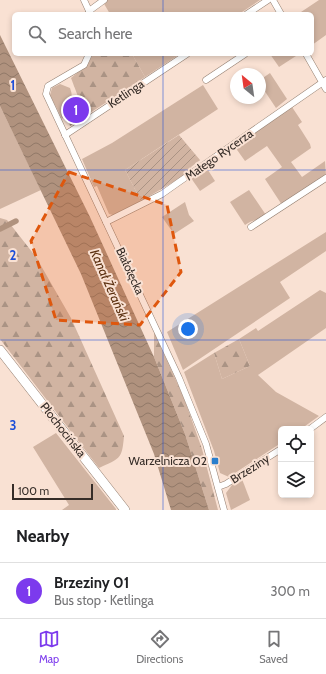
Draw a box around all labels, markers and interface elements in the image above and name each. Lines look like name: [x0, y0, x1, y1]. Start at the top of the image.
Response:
search box: [12, 12, 314, 56]
icon: search: [26, 23, 48, 45]
text: Search here: [58, 25, 133, 43]
north arrow: [230, 68, 266, 104]
street label: Ketlinga: [105, 76, 147, 111]
text: 1: [11, 77, 15, 93]
pin: 1: [63, 95, 89, 125]
street label: Małego Rycerza: [182, 126, 256, 184]
street label: Białołęcka: [113, 245, 148, 297]
text: 2: [10, 247, 17, 263]
water label: Kanał Żerański: [87, 247, 133, 324]
your location: [178, 319, 198, 339]
street label: Płochocińska: [37, 399, 90, 460]
text: 3: [9, 417, 17, 433]
map controls: [278, 426, 314, 498]
button: locate: [278, 426, 314, 462]
street label: Brzeziny: [227, 451, 272, 486]
place label: Warzelnicza 02: [129, 453, 207, 468]
marker: Warzelnicza 02: [210, 456, 220, 466]
button: layers: [278, 462, 314, 498]
scale bar: [12, 482, 93, 501]
text: 100 m: [18, 484, 49, 498]
text: Nearby: [16, 526, 69, 546]
text: Brzeziny 01: [54, 574, 129, 592]
text: 1: [27, 583, 31, 599]
text: 300 m: [270, 583, 310, 599]
text: Bus stop · Ketlinga: [54, 592, 154, 608]
tab: Map: [38, 628, 60, 666]
tab: Directions: [136, 628, 183, 666]
tab: Saved: [259, 628, 288, 666]

